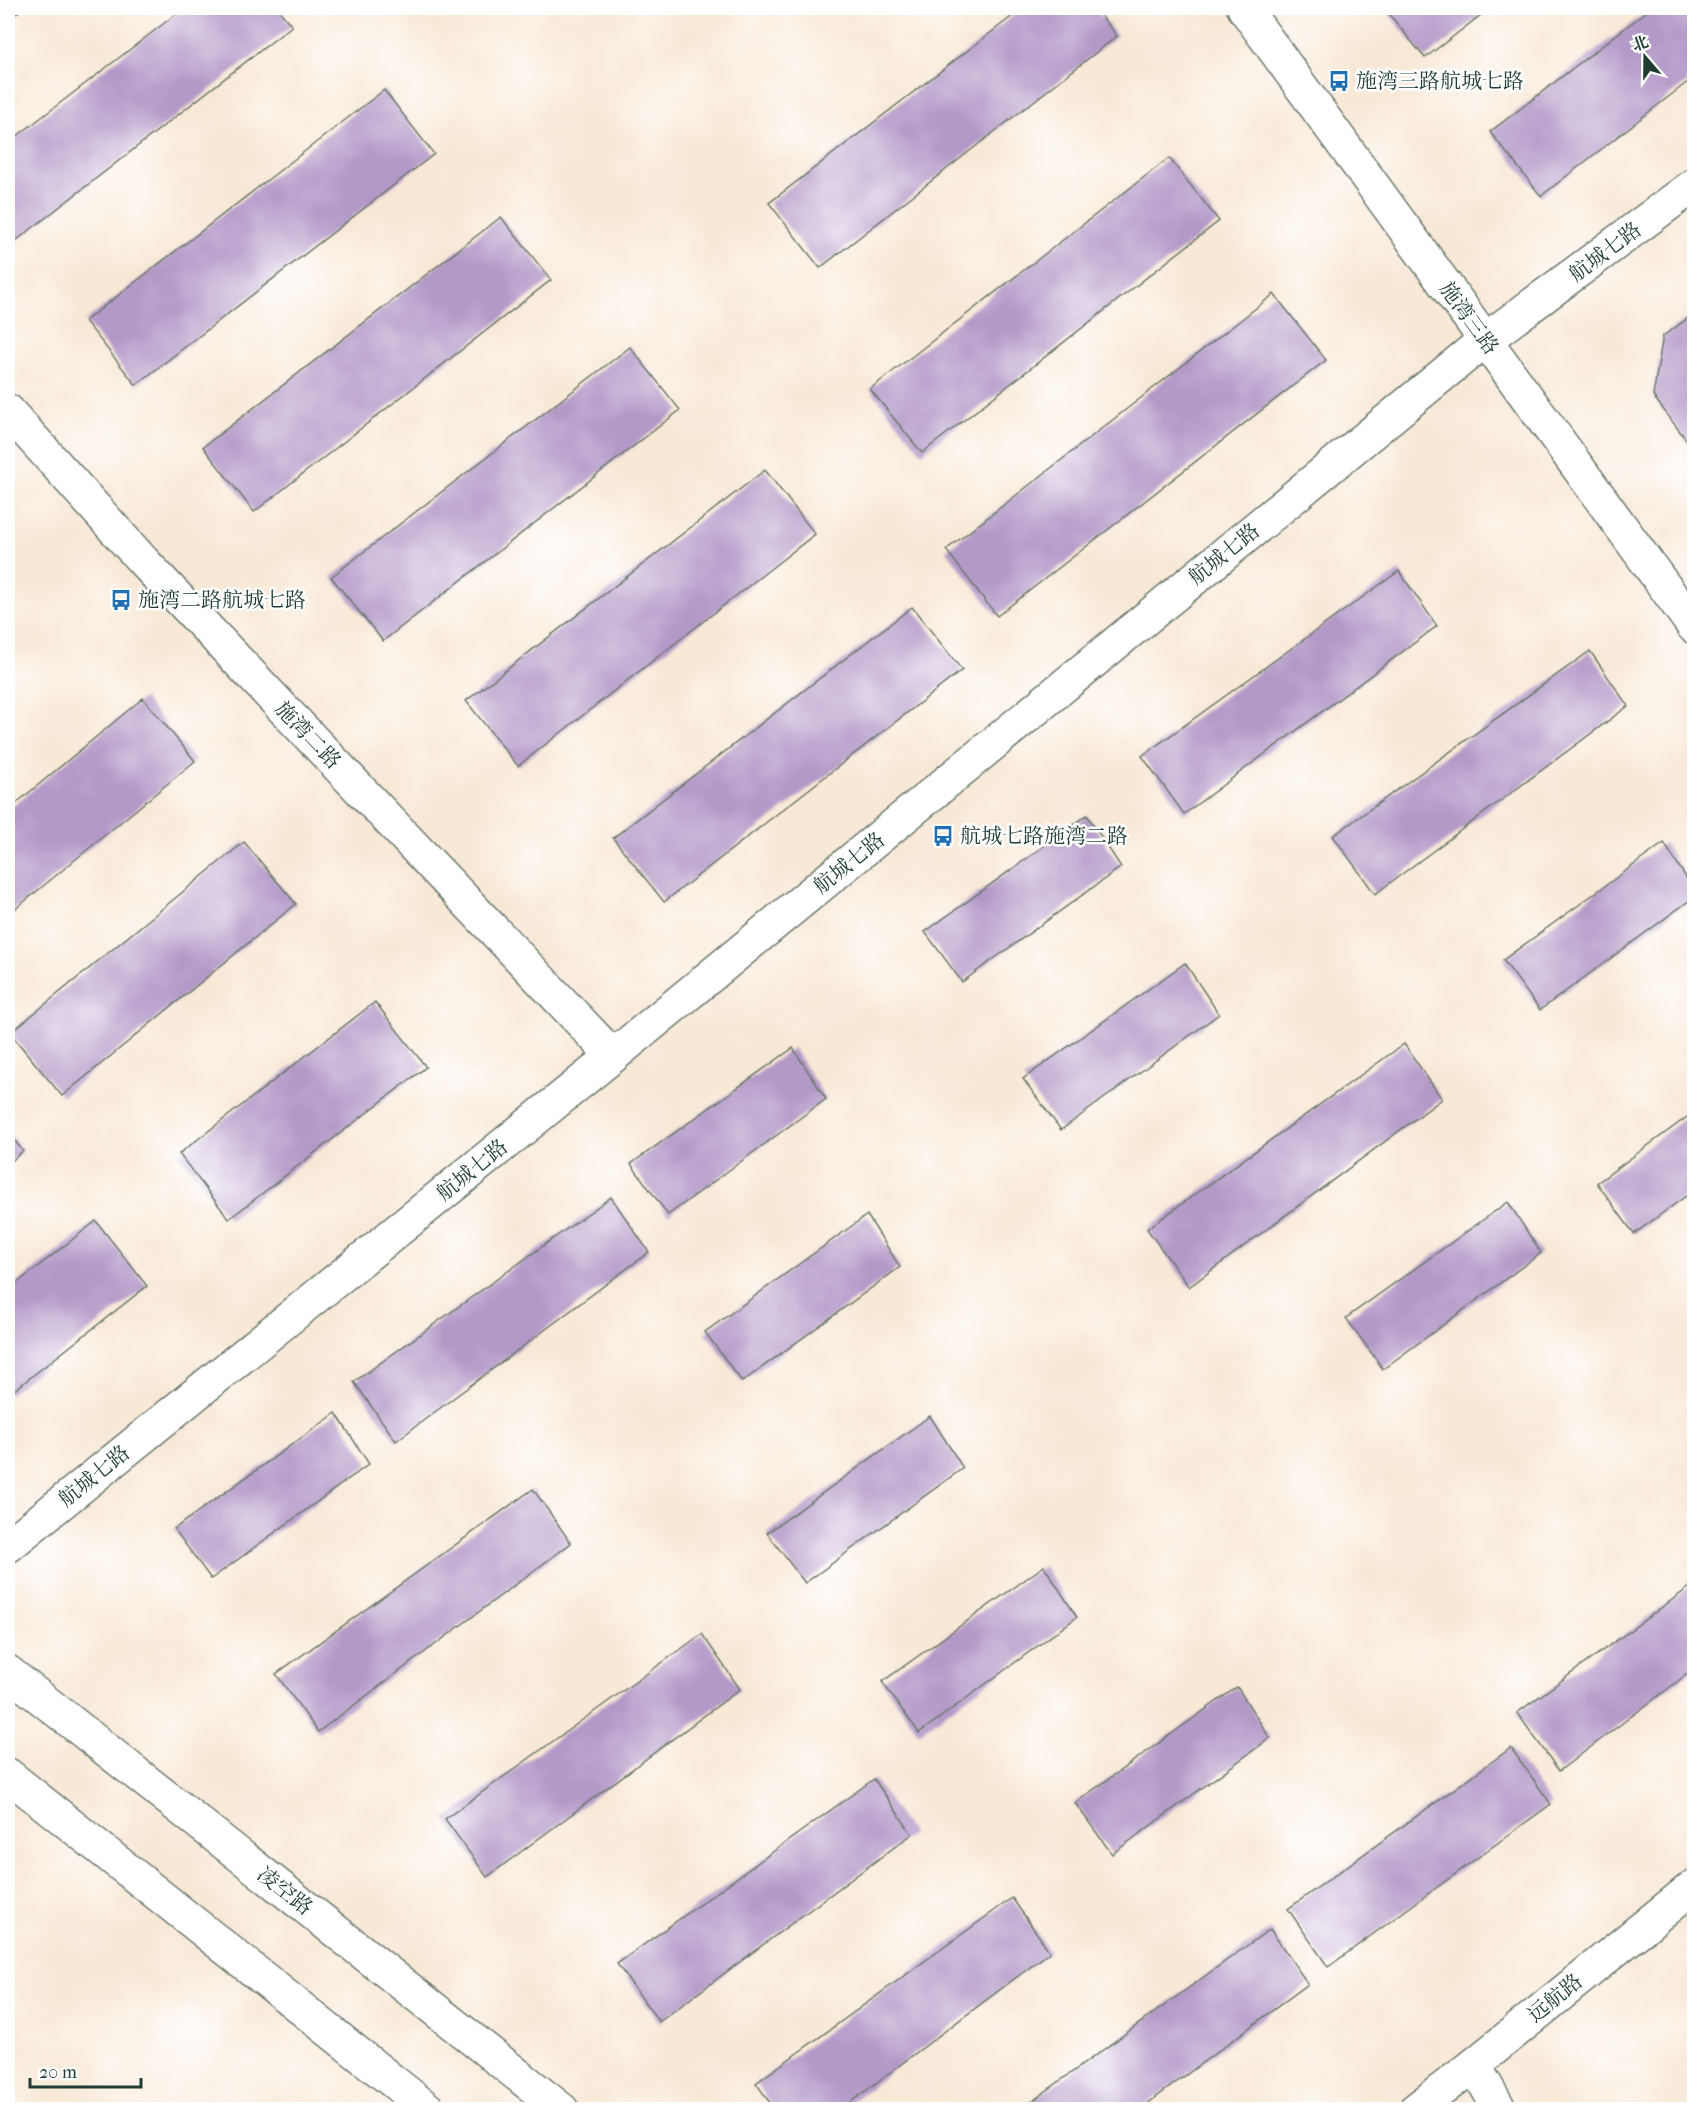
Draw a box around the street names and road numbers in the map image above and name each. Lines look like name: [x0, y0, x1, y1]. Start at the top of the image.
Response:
street label: 航城七路: [1564, 217, 1646, 287]
street label: 施湾三路: [1435, 277, 1503, 359]
street label: 航城七路: [1184, 518, 1264, 590]
street label: 施湾二路: [270, 696, 346, 774]
street label: 航城七路: [809, 827, 889, 899]
street label: 航城七路: [432, 1134, 512, 1206]
street label: 航城七路: [54, 1440, 134, 1512]
street label: 凌空路: [253, 1862, 317, 1920]
street label: 远航路: [1523, 1969, 1587, 2027]

